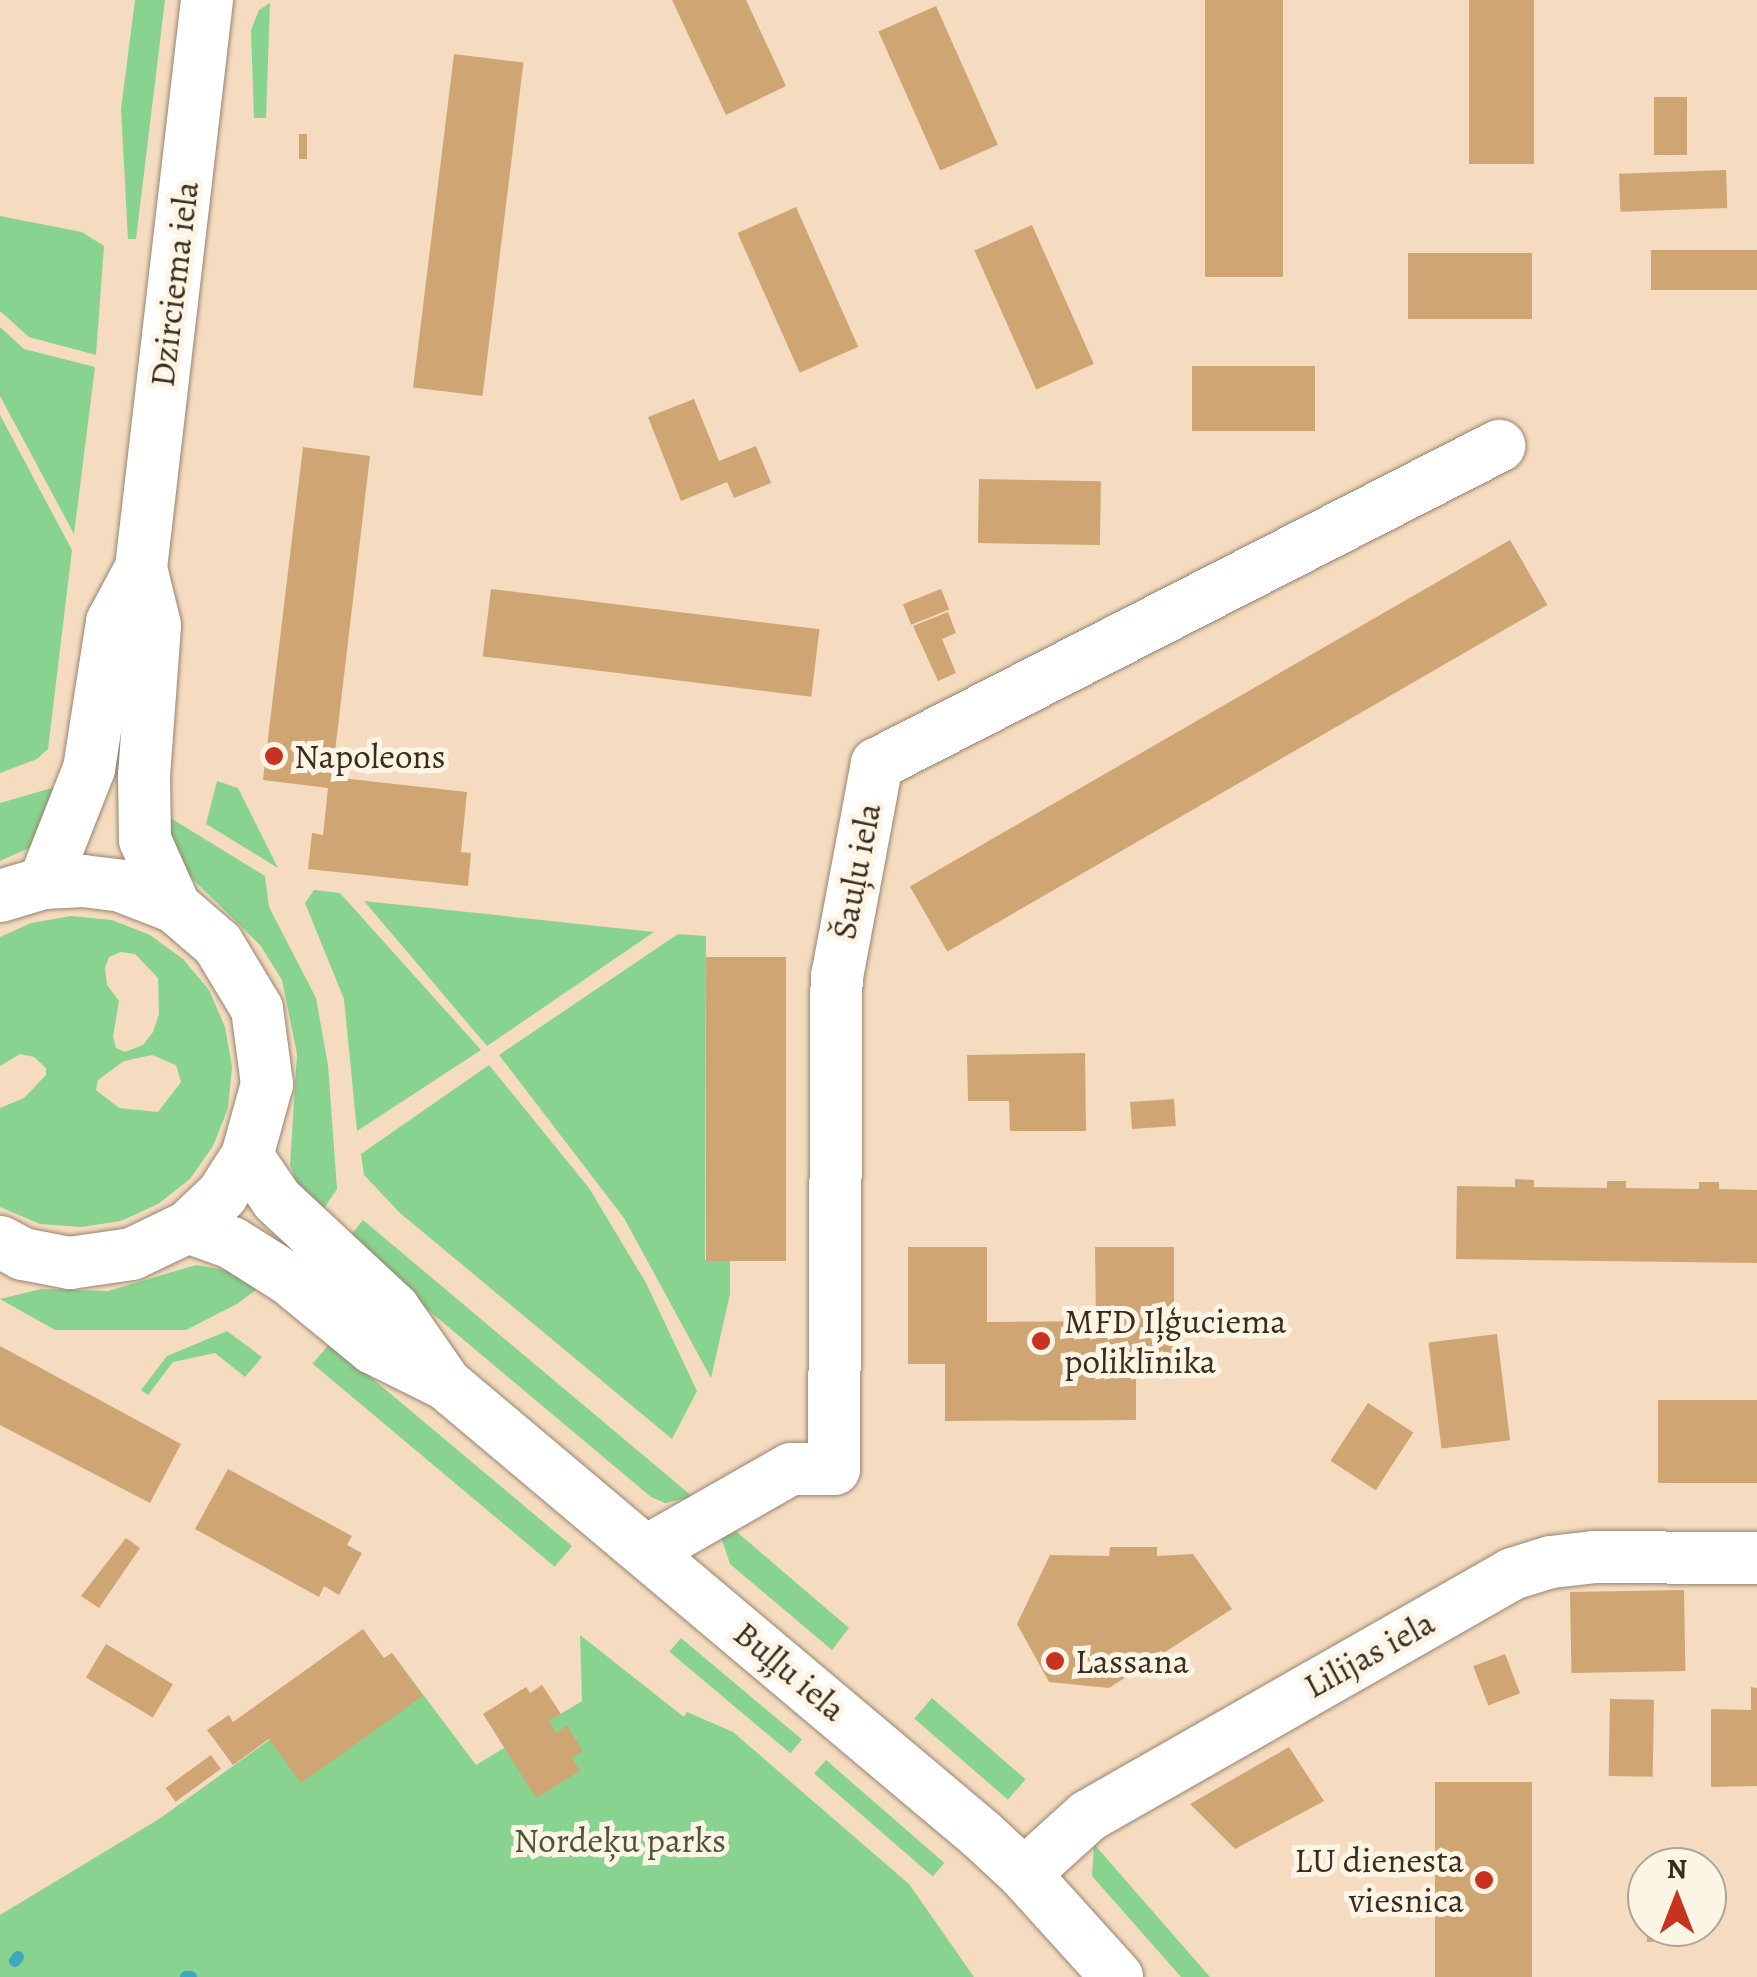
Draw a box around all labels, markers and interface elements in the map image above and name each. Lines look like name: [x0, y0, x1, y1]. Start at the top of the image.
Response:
street label: Dzirciema iela: [141, 179, 207, 389]
place label: Napoleons: [294, 735, 446, 777]
marker: Napoleons: [263, 745, 285, 767]
street label: Šauļu iela: [822, 799, 890, 943]
place label: MFD Iļģuciema poliklīnika: [1064, 1300, 1287, 1382]
marker: MFD Iļģuciema poliklīnika: [1028, 1328, 1054, 1354]
street label: Lilijas iela: [1297, 1601, 1441, 1707]
street label: Buļļu iela: [725, 1612, 855, 1730]
place label: Lassana: [1075, 1640, 1189, 1682]
marker: Lassana: [1044, 1650, 1066, 1672]
park label: Nordeķu parks: [514, 1819, 726, 1861]
place label: LU dienesta viesnica: [1294, 1839, 1464, 1921]
north arrow: [1627, 1847, 1727, 1947]
text: N: [1667, 1850, 1687, 1888]
marker: LU dienesta viesnica: [1473, 1869, 1495, 1891]

